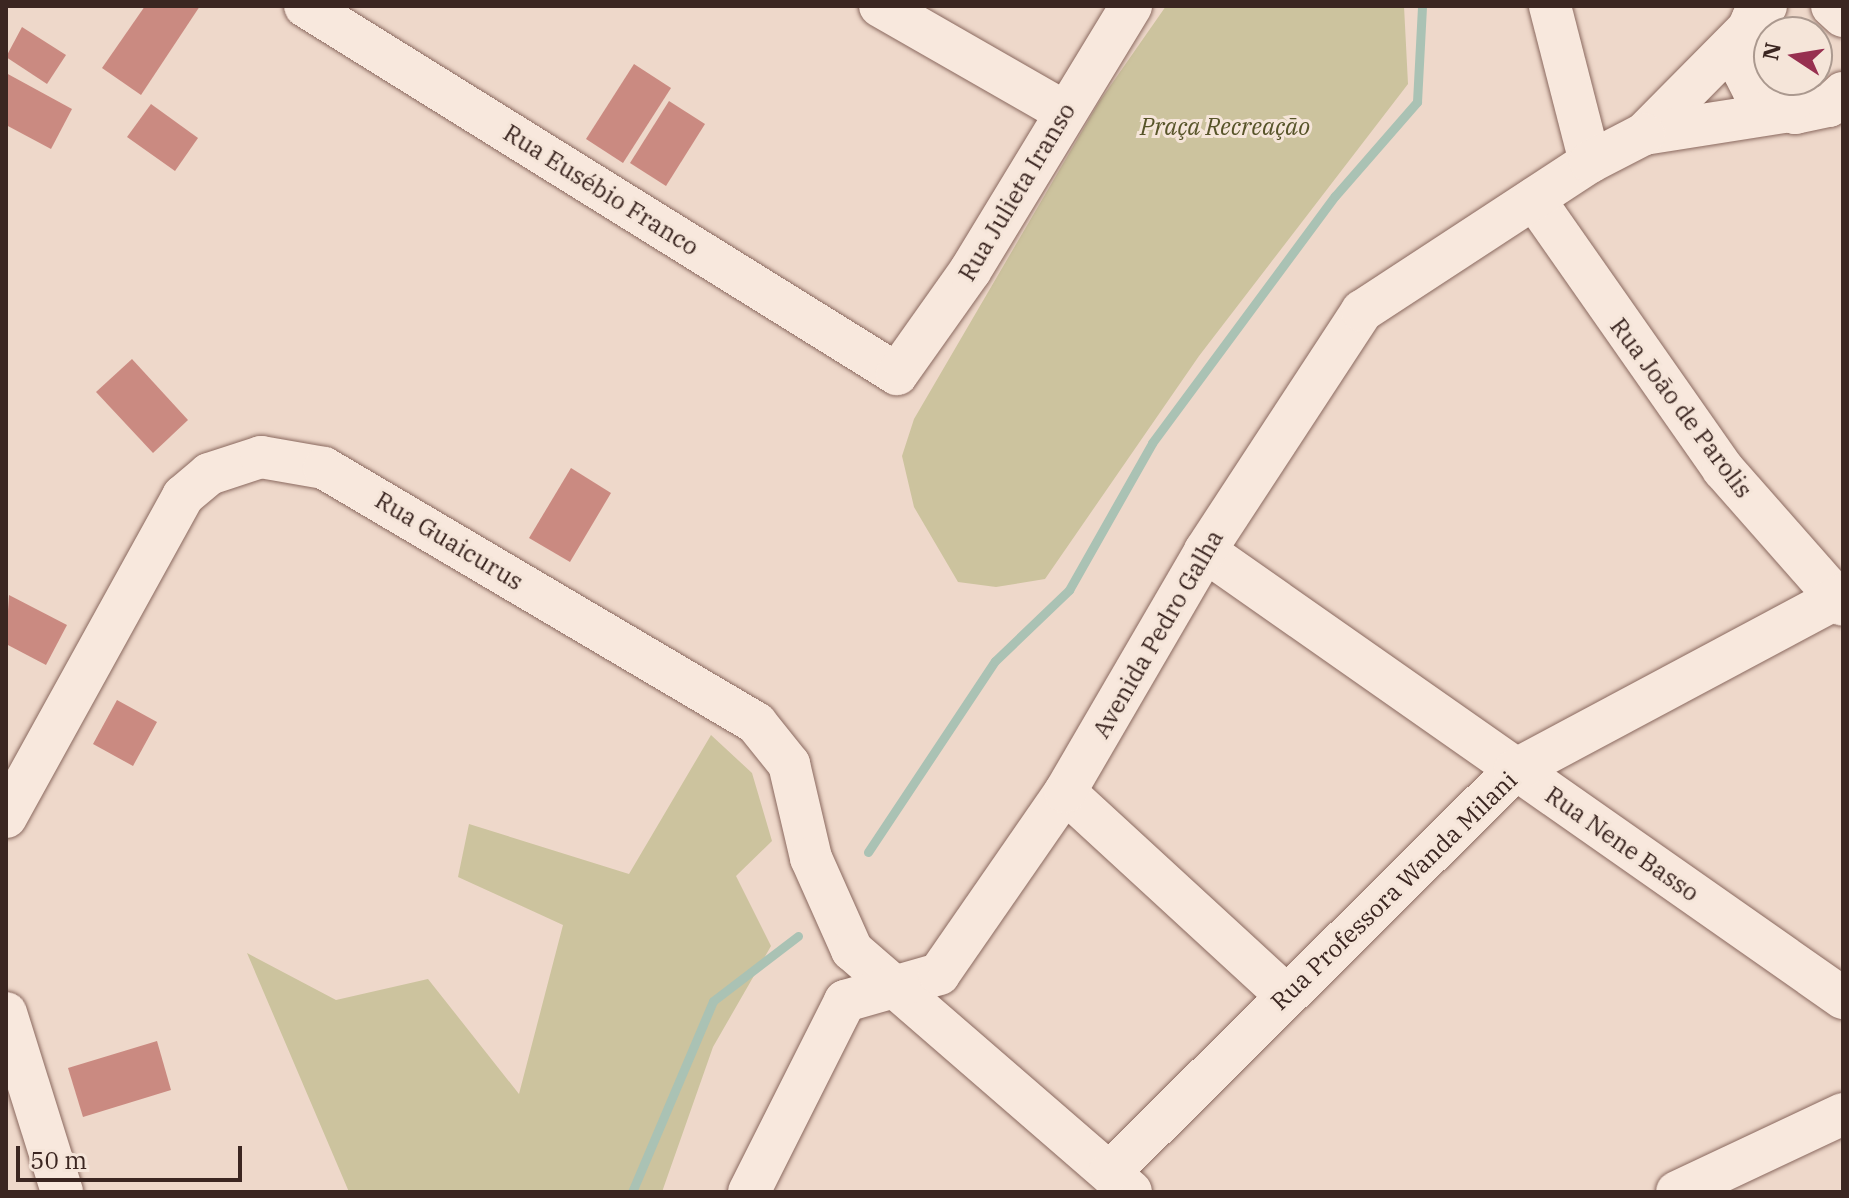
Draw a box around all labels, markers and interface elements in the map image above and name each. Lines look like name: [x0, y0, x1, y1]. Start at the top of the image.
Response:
north arrow: [1753, 16, 1833, 96]
text: N: [1755, 40, 1787, 63]
street label: Rua Julieta Iranso: [952, 98, 1082, 286]
park label: Praça Recreação: [1140, 113, 1310, 141]
street label: Rua Eusébio Franco: [498, 118, 704, 262]
street label: Rua João de Parolis: [1604, 312, 1758, 504]
street label: Rua Guaicurus: [370, 486, 528, 596]
street label: Avenida Pedro Galha: [1087, 525, 1229, 743]
street label: Rua Professora Wanda Milani: [1265, 766, 1523, 1016]
street label: Rua Nene Basso: [1540, 780, 1704, 908]
scale bar: [20, 1130, 246, 1180]
text: 50 m: [30, 1144, 87, 1176]

